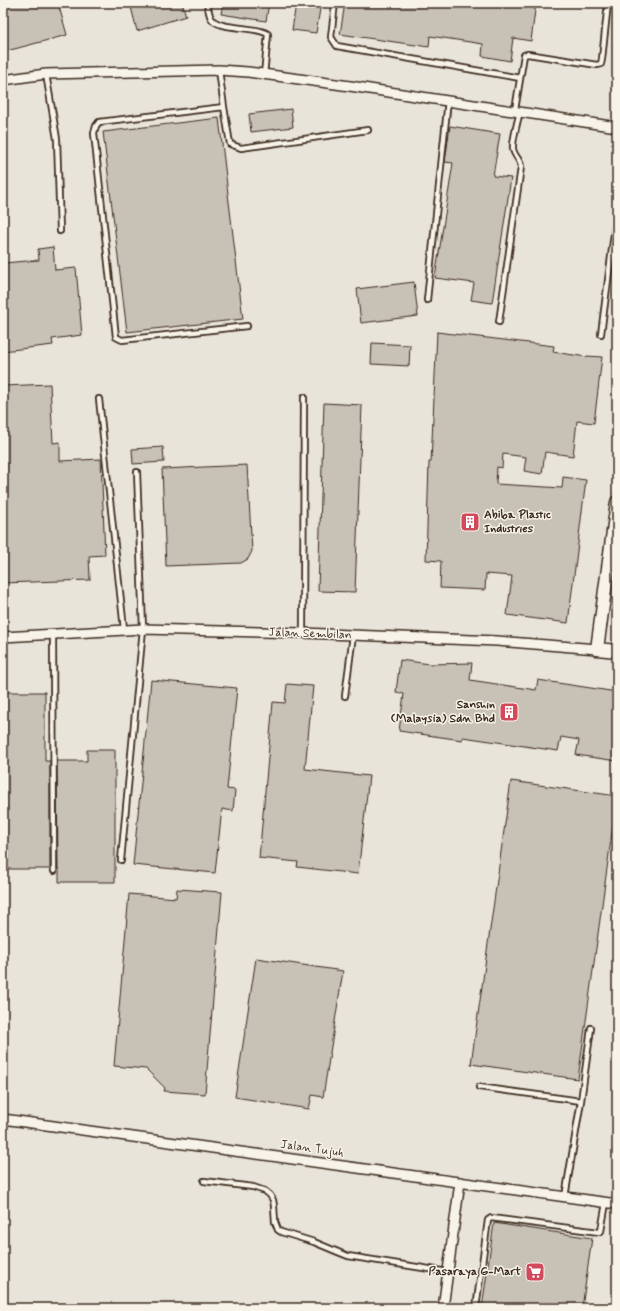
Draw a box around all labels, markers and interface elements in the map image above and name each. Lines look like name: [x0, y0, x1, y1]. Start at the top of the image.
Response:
place label: Abiba Plastic Industries: [484, 507, 551, 537]
building icon: Abiba Plastic Industries: [459, 511, 481, 533]
street label: Jalan Sembilan: [268, 625, 352, 643]
place label: Sanshin (Malaysia) Sdn Bhd: [391, 697, 495, 727]
building icon: Sanshin (Malaysia) Sdn Bhd: [498, 701, 520, 723]
street label: Jalan Tujuh: [279, 1137, 345, 1161]
supermarket icon: Pasaraya G-Mart: [524, 1261, 546, 1283]
place label: Pasaraya G-Mart: [429, 1264, 521, 1280]

